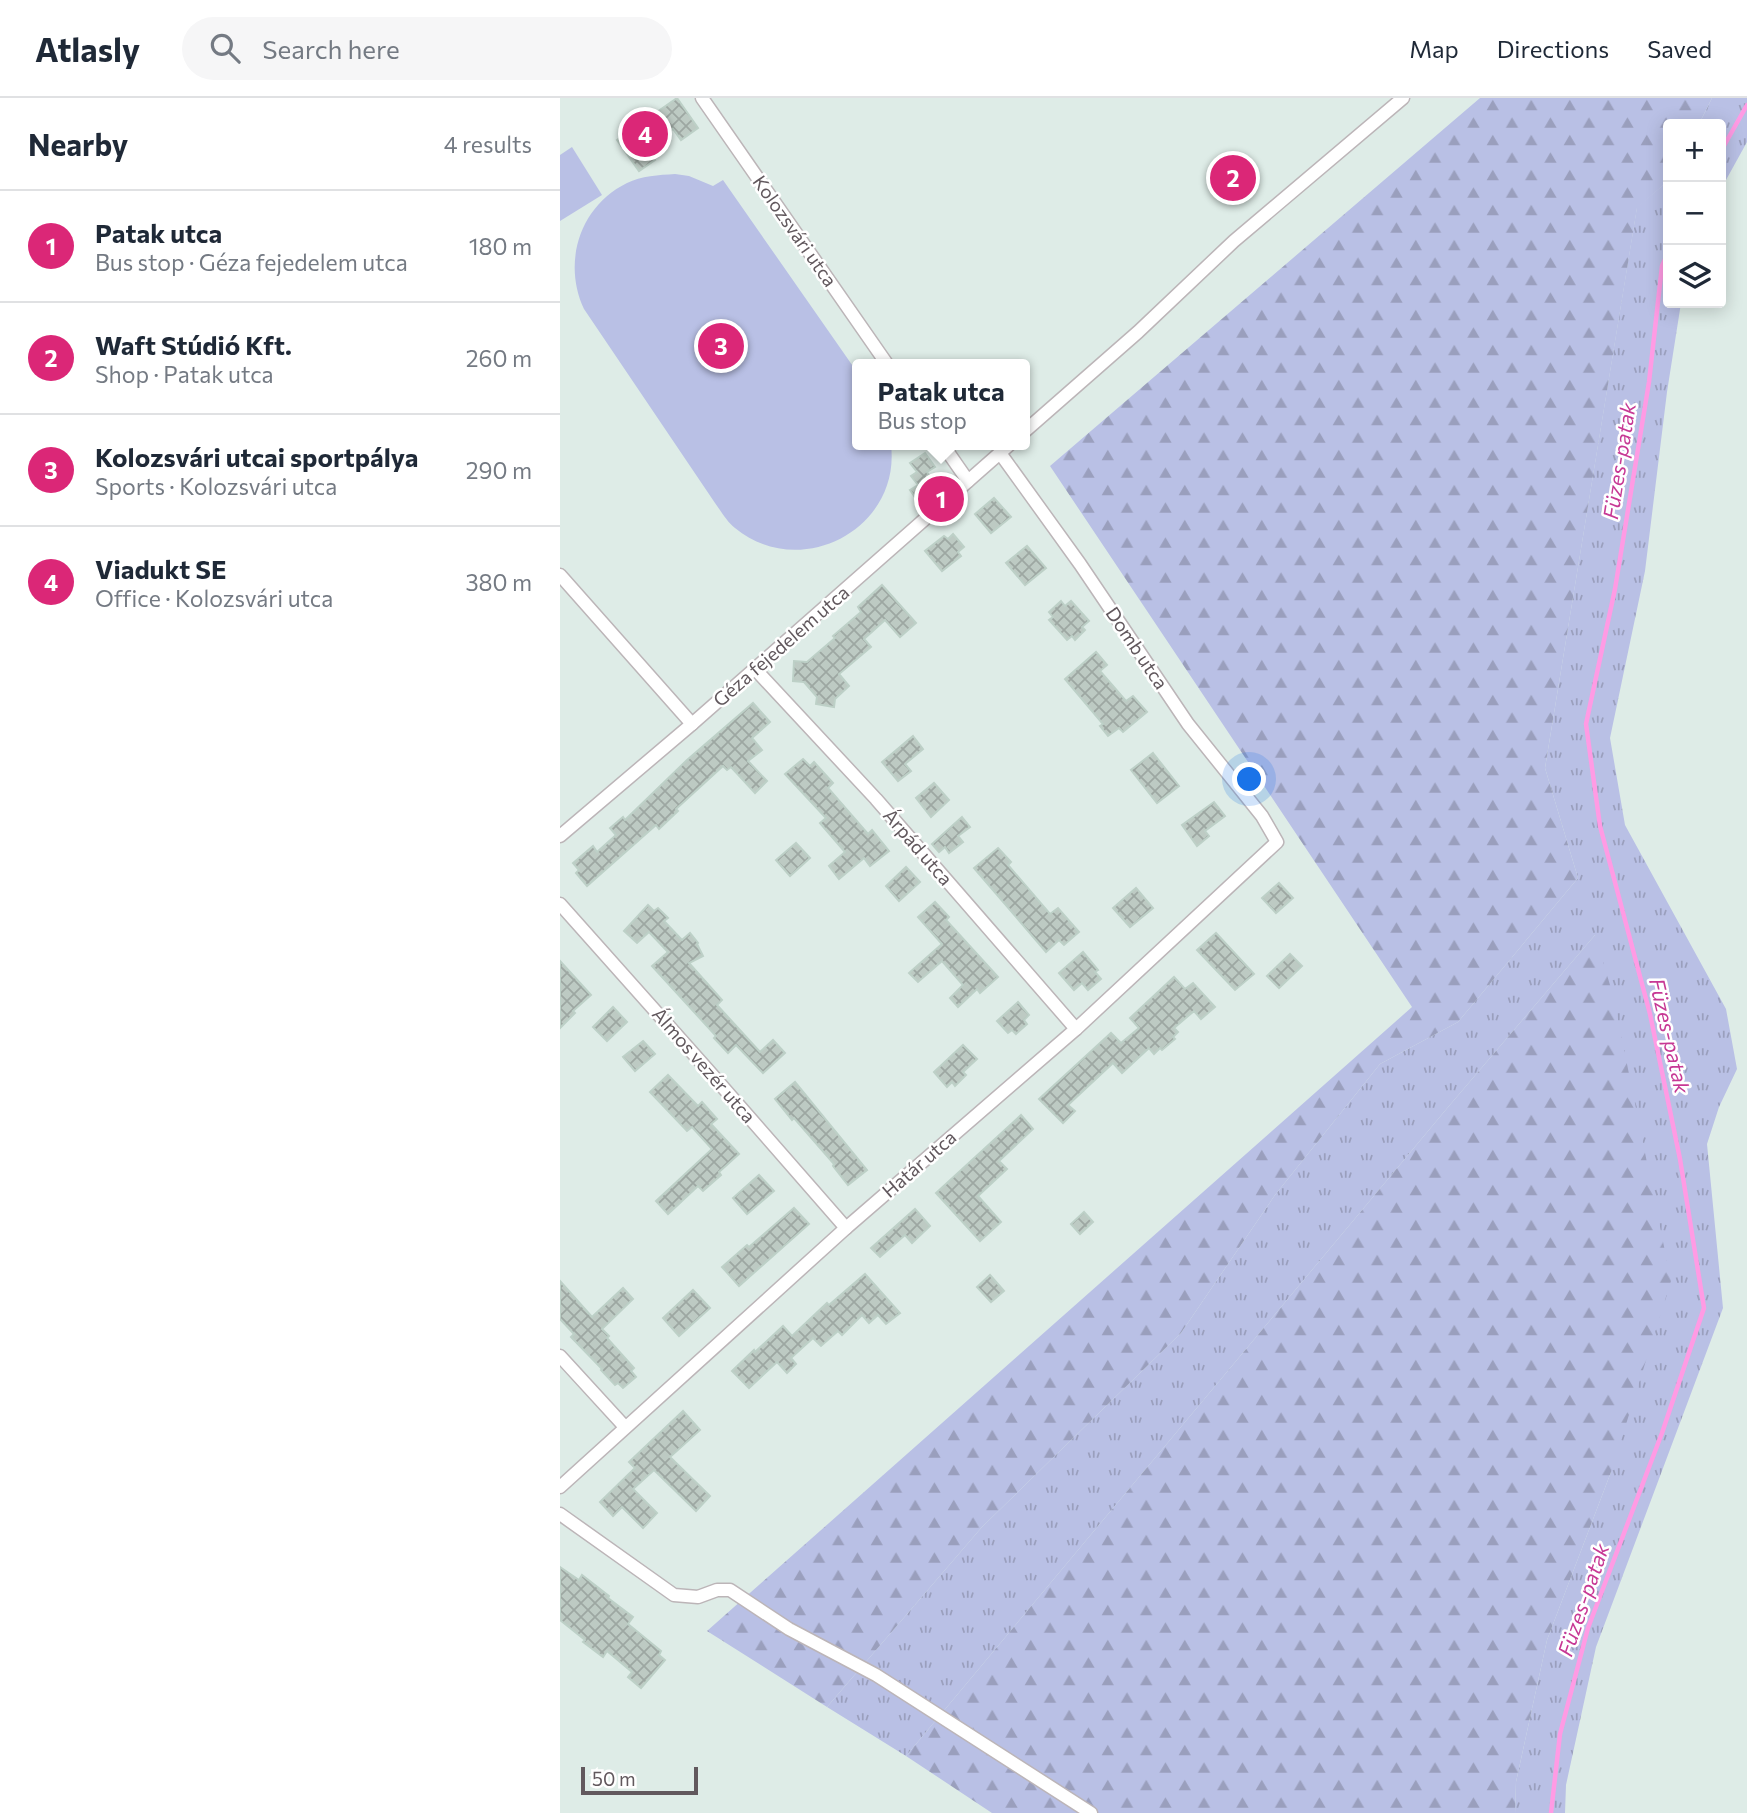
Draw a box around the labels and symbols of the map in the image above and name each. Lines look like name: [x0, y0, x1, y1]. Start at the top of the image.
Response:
pin: 4: [622, 108, 668, 160]
pin: 2: [1210, 152, 1256, 204]
street label: Kolozsvári utca: [749, 171, 842, 291]
pin: 3: [698, 320, 744, 372]
water label: Füzes-patak: [1597, 400, 1640, 521]
pin: 1: [918, 473, 964, 525]
street label: Géza fejedelem utca: [708, 580, 853, 711]
street label: Domb utca: [1101, 602, 1173, 693]
your location: [1232, 762, 1266, 796]
street label: Árpád utca: [879, 804, 958, 890]
water label: Füzes-patak: [1645, 975, 1696, 1096]
street label: Álmos vezér utca: [648, 1002, 761, 1127]
street label: Határ utca: [877, 1125, 960, 1202]
water label: Füzes-patak: [1552, 1539, 1614, 1659]
scale bar: [581, 1764, 698, 1796]

